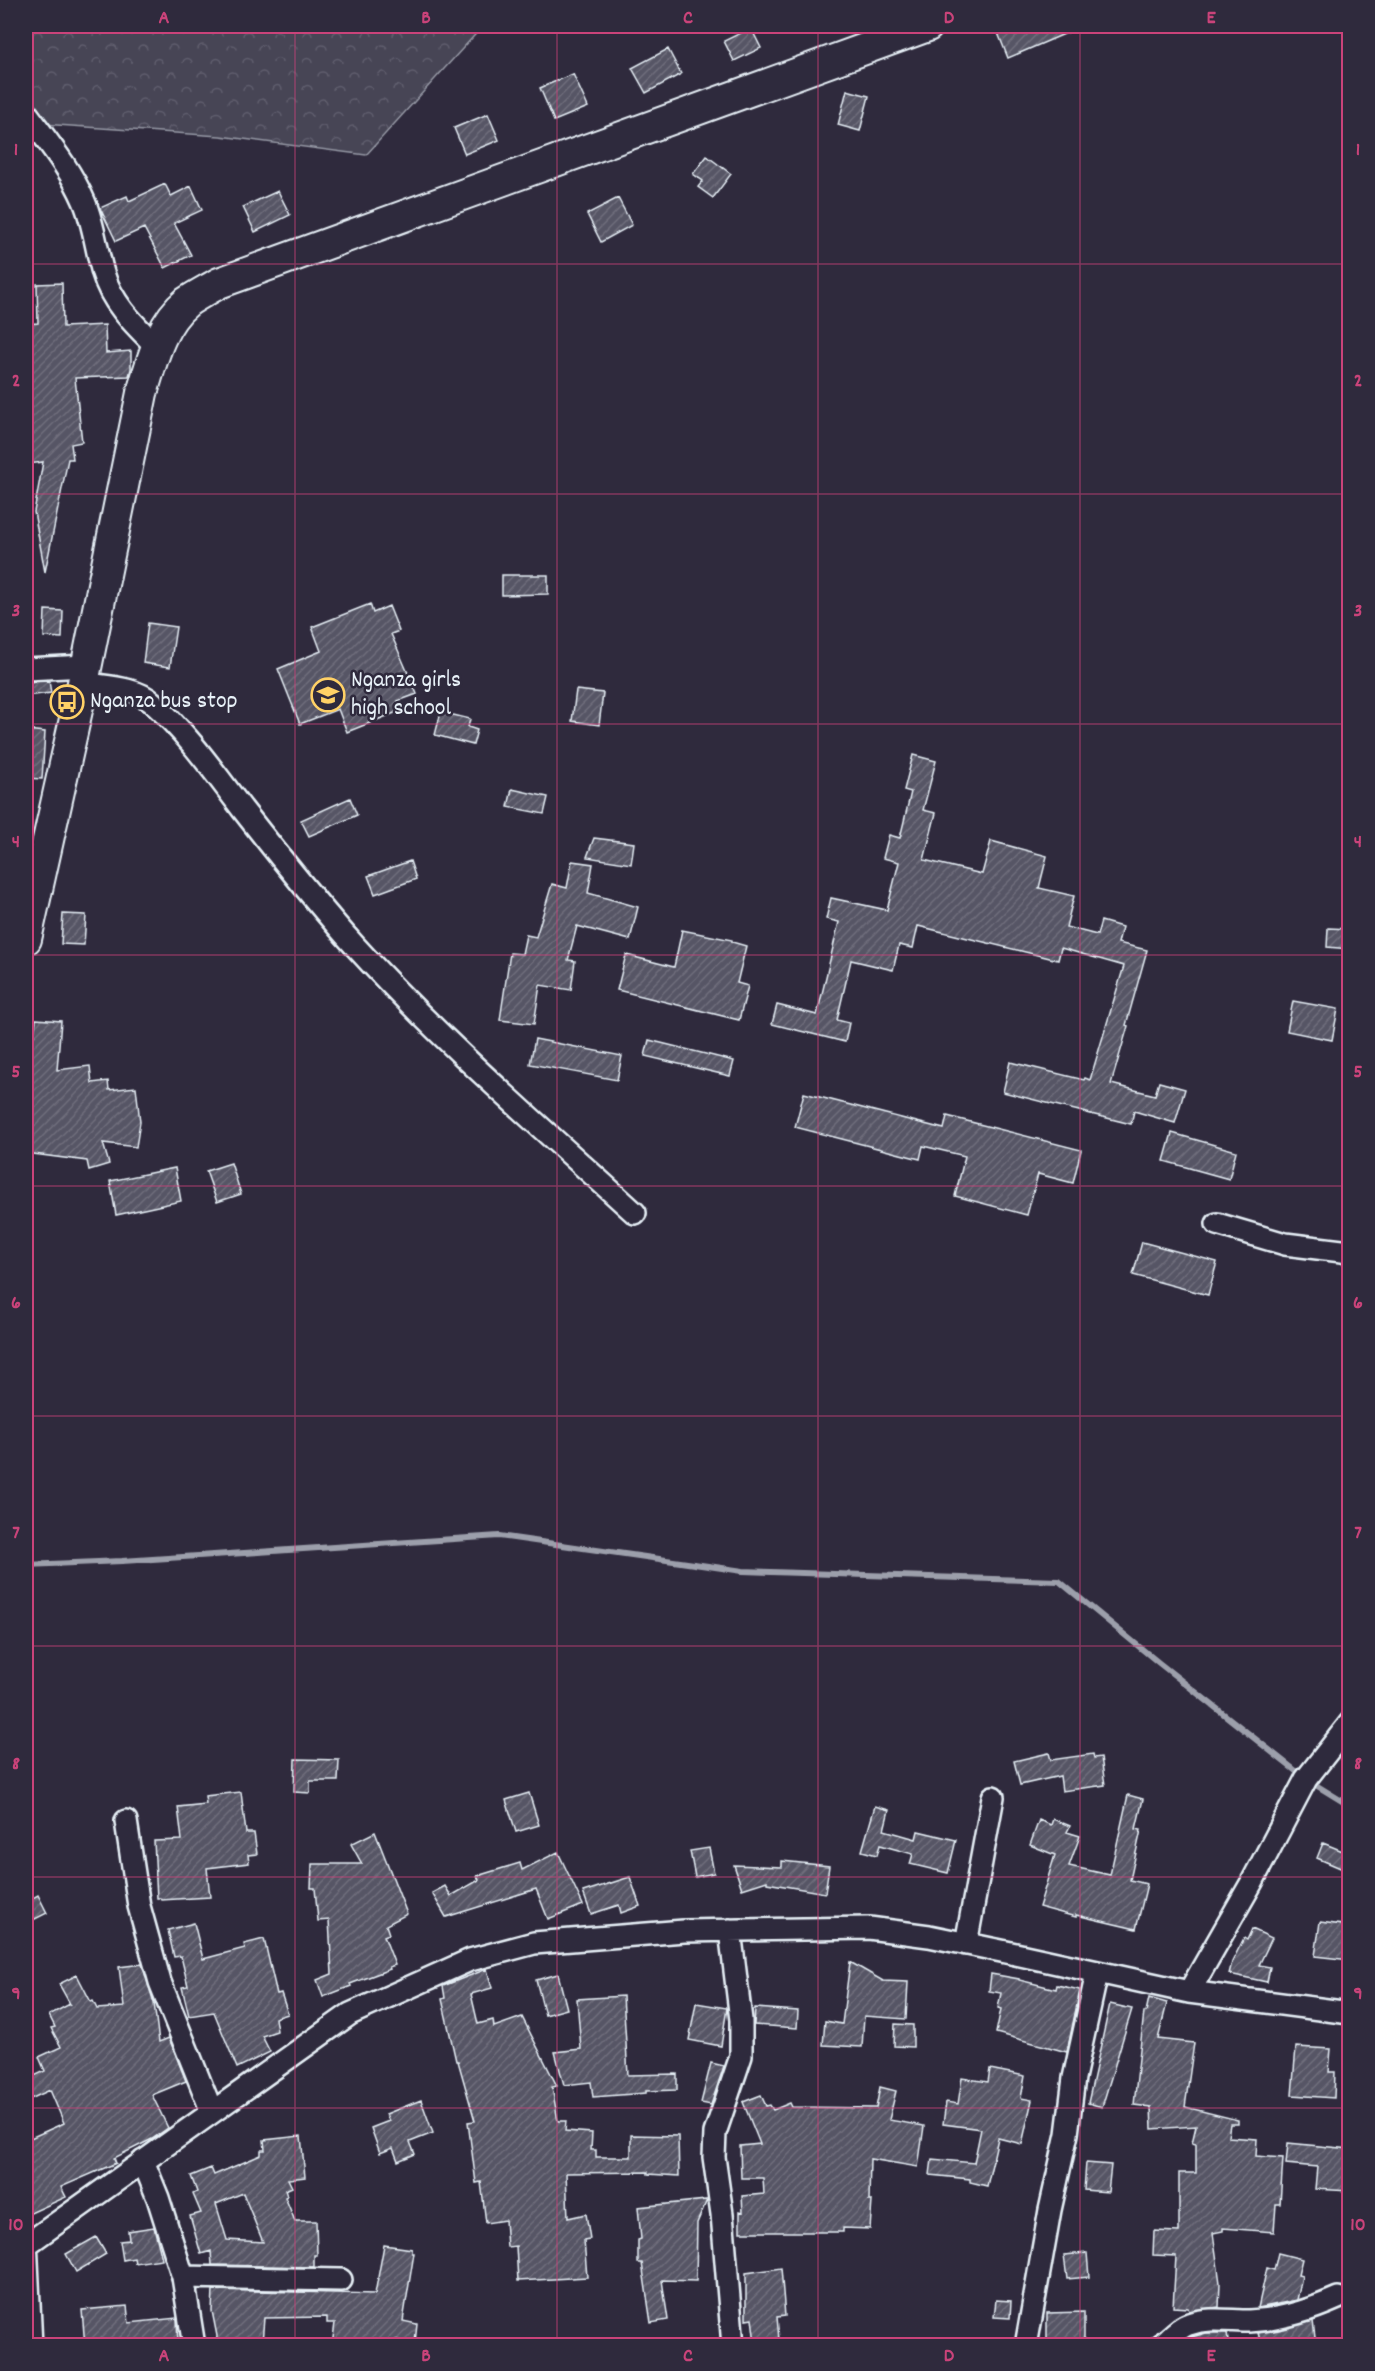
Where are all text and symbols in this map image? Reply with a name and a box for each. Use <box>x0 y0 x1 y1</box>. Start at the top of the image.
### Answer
text: A <box>159 5 170 33</box>
text: B <box>421 5 431 33</box>
text: C <box>683 5 693 33</box>
text: D <box>944 5 955 33</box>
text: E <box>1206 5 1216 33</box>
text: 1 <box>14 137 18 165</box>
text: 1 <box>1356 137 1360 165</box>
text: 2 <box>12 368 20 396</box>
text: 2 <box>1354 368 1362 396</box>
text: 3 <box>12 598 20 626</box>
text: 3 <box>1354 598 1362 626</box>
place label: Nganza girls high school <box>351 664 461 726</box>
school or university icon: Nganza girls high school <box>310 677 346 713</box>
bus stop icon: Nganza bus stop <box>49 684 85 720</box>
place label: Nganza bus stop <box>90 685 238 719</box>
text: 4 <box>12 829 20 857</box>
text: 4 <box>1354 829 1362 857</box>
text: 5 <box>11 1059 21 1087</box>
text: 5 <box>1353 1059 1363 1087</box>
text: 6 <box>11 1290 21 1318</box>
text: 6 <box>1353 1290 1363 1318</box>
text: 7 <box>12 1520 20 1548</box>
text: 7 <box>1354 1520 1362 1548</box>
text: 8 <box>12 1751 20 1779</box>
text: 8 <box>1354 1751 1362 1779</box>
text: 9 <box>11 1981 21 2009</box>
text: 9 <box>1353 1981 1363 2009</box>
text: 10 <box>8 2212 24 2240</box>
text: 10 <box>1350 2212 1366 2240</box>
text: A <box>159 2343 170 2371</box>
text: B <box>421 2343 431 2371</box>
text: C <box>683 2343 693 2371</box>
text: D <box>944 2343 955 2371</box>
text: E <box>1206 2343 1216 2371</box>

